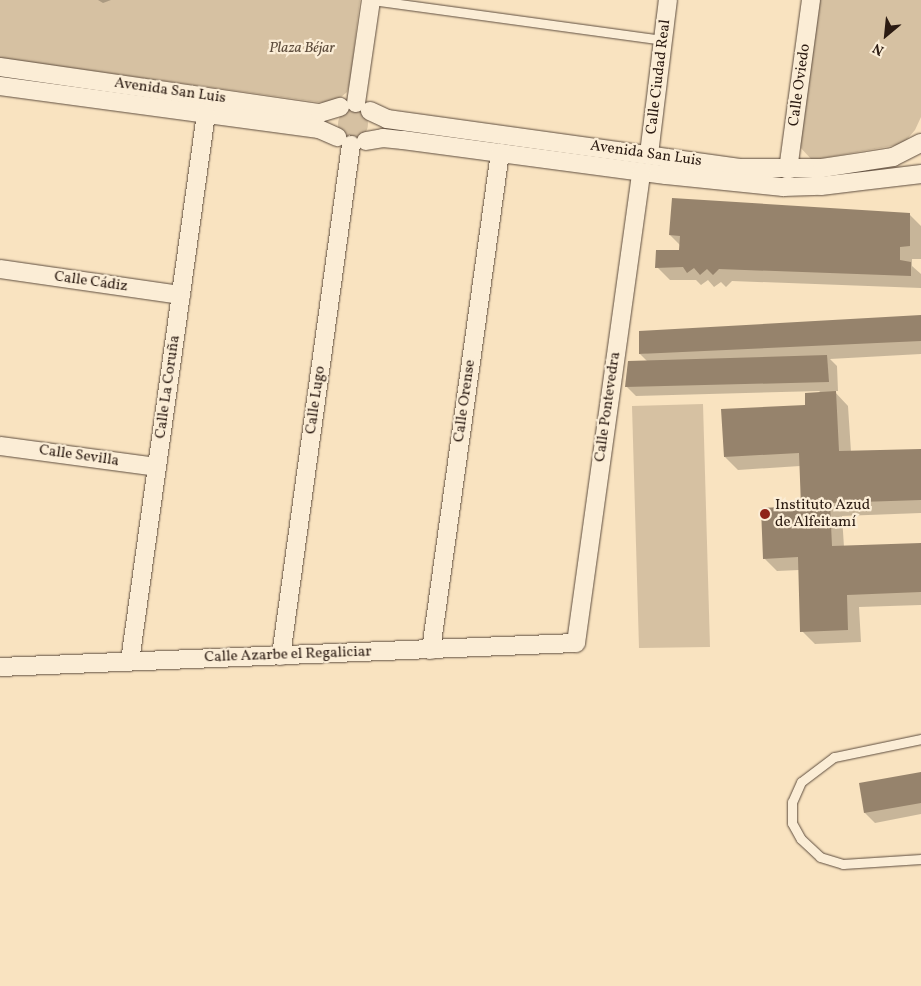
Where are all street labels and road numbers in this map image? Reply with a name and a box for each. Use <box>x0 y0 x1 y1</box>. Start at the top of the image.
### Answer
street label: Calle Ciudad Real <box>643 19 675 135</box>
street label: Calle Oviedo <box>785 43 815 127</box>
street label: Avenida San Luis <box>113 74 227 108</box>
street label: Avenida San Luis <box>589 137 703 171</box>
street label: Calle Cádiz <box>53 268 129 296</box>
street label: Calle La Coruña <box>152 334 184 440</box>
street label: Calle Pontevedra <box>591 351 625 463</box>
street label: Calle Orense <box>450 359 480 443</box>
street label: Calle Lugo <box>302 365 330 435</box>
street label: Calle Sevilla <box>38 441 120 471</box>
street label: Calle Azarbe el Regaliciar <box>204 643 372 667</box>

